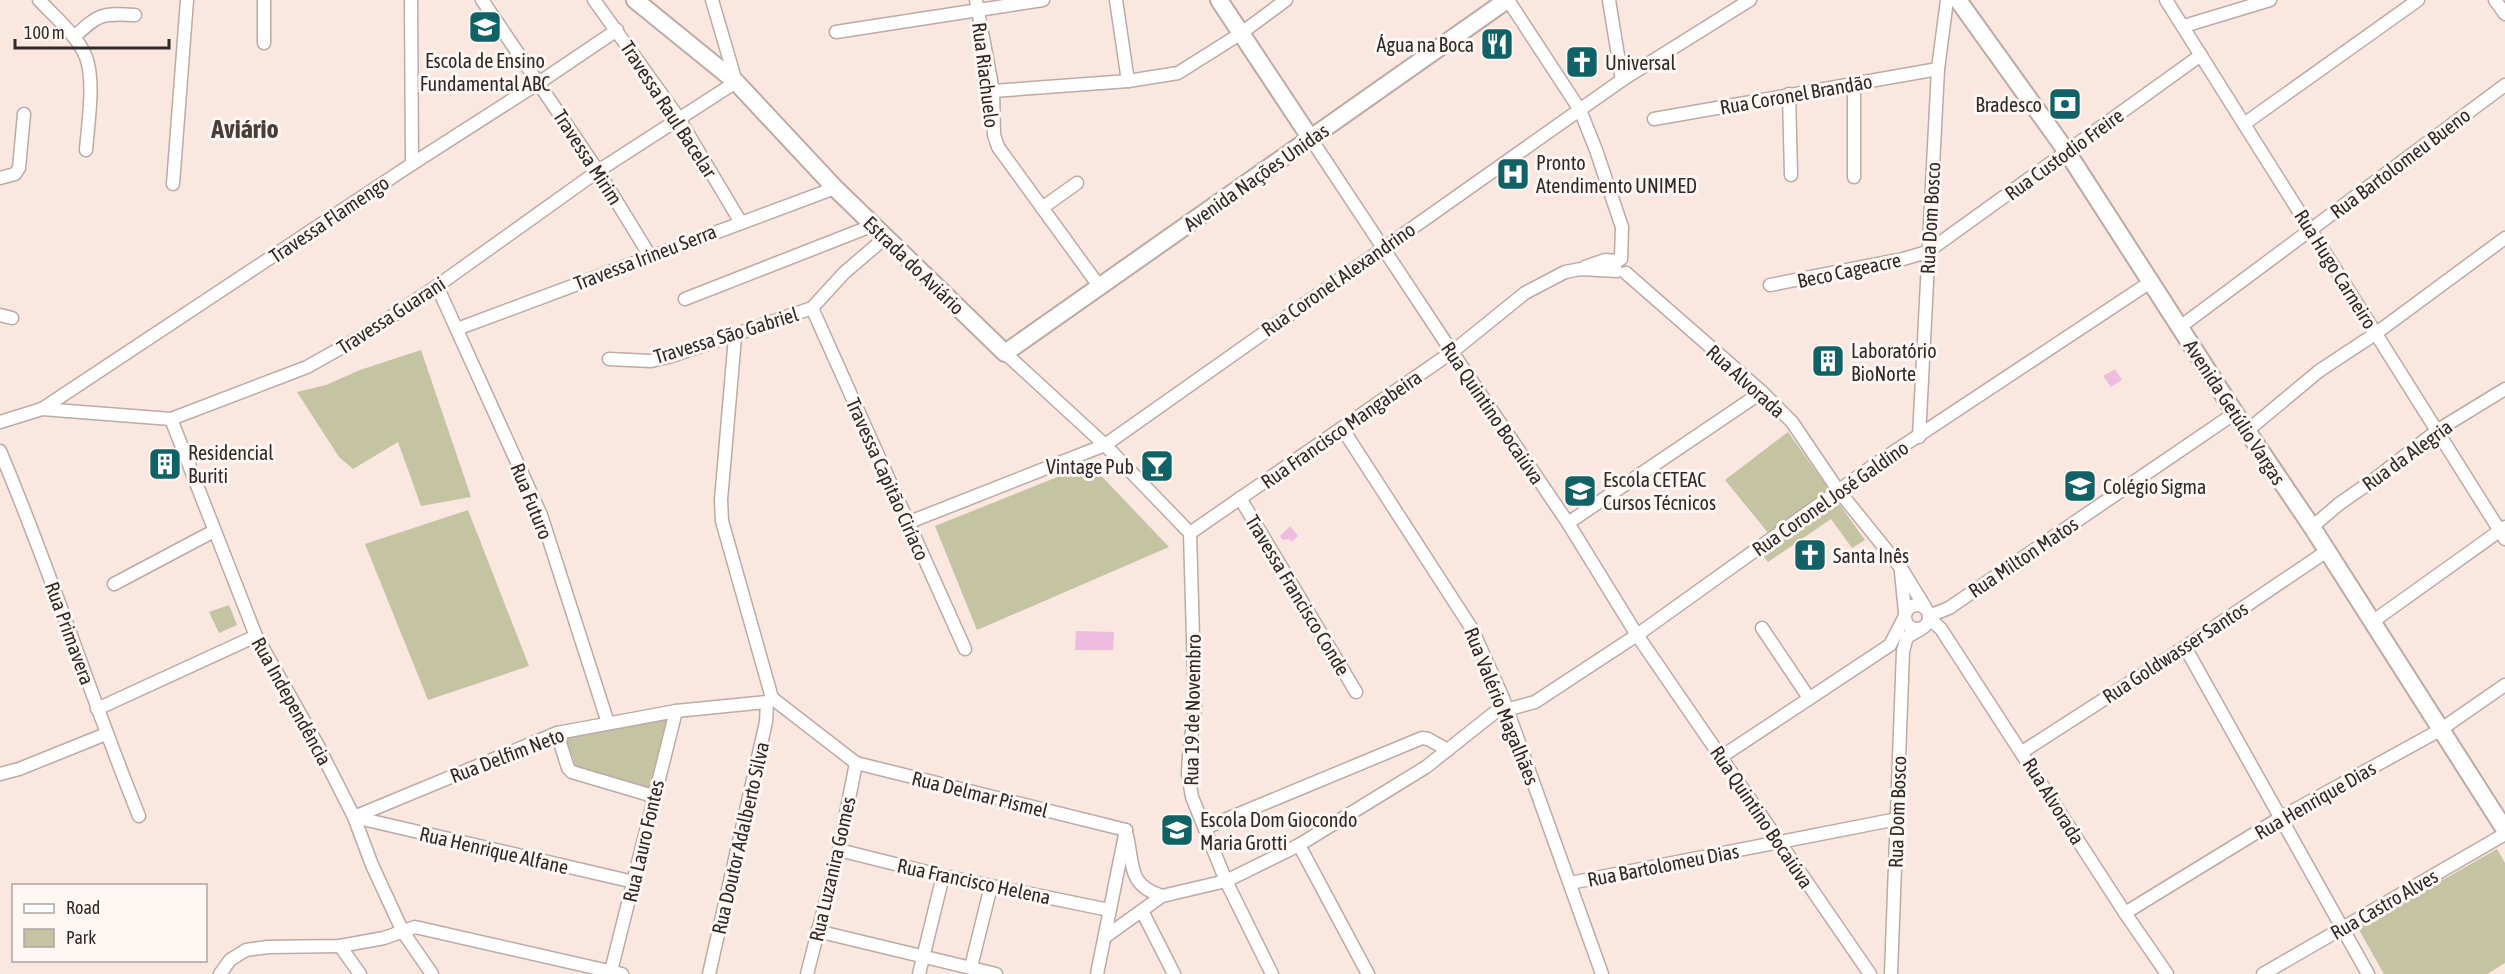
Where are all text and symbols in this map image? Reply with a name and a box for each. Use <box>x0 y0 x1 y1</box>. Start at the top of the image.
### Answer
school or university icon: Escola de Ensino Fundamental ABC <box>467 9 503 45</box>
scale bar <box>15 12 170 50</box>
street label: Rua Riachuelo <box>968 21 1004 129</box>
text: 100 m <box>24 22 65 43</box>
restaurant icon: Água na Boca <box>1479 26 1515 62</box>
place label: Água na Boca <box>1377 33 1474 56</box>
street label: Travessa Raul Bacelar <box>616 36 722 183</box>
church icon: Universal <box>1564 44 1600 80</box>
place label: Escola de Ensino Fundamental ABC <box>420 49 550 95</box>
place label: Universal <box>1605 51 1676 74</box>
street label: Rua Coronel Brandão <box>1718 69 1874 119</box>
bank icon: Bradesco <box>2047 86 2083 122</box>
place label: Bradesco <box>1975 93 2042 116</box>
street label: Rua Custodio Freire <box>2000 103 2128 205</box>
street label: Rua Bartolomeu Bueno <box>2326 103 2474 223</box>
street label: Travessa Mirim <box>549 105 627 209</box>
district label: Aviário <box>210 114 279 144</box>
street label: Avenida Nações Unidas <box>1179 118 1333 236</box>
place label: Pronto Atendimento UNIMED <box>1536 151 1697 197</box>
hospital icon: Pronto Atendimento UNIMED <box>1495 156 1531 192</box>
street label: Rua Dom Bosco <box>1916 161 1944 275</box>
street label: Travessa Flamengo <box>265 171 393 267</box>
street label: Rua Hugo Carneiro <box>2290 205 2382 333</box>
street label: Estrada do Aviário <box>859 211 969 319</box>
street label: Rua Coronel Alexandrino <box>1257 217 1419 341</box>
street label: Travessa Irineu Serra <box>571 219 719 295</box>
street label: Beco Cageacre <box>1795 248 1903 292</box>
street label: Travessa Guarani <box>333 271 449 359</box>
street label: Travessa São Gabriel <box>651 302 802 368</box>
street label: Avenida Getúlio Vargas <box>2180 335 2290 489</box>
street label: Rua Quintino Bocaiúva <box>1437 337 1549 489</box>
place label: Laboratório BioNorte <box>1851 339 1937 385</box>
street label: Rua Alvorada <box>1702 340 1790 422</box>
building icon: Laboratório BioNorte <box>1810 343 1846 379</box>
street label: Rua Francisco Mangabeira <box>1256 365 1426 493</box>
street label: Travessa Capitão Ciríaco <box>842 394 934 564</box>
street label: Rua da Alegria <box>2358 415 2456 495</box>
street label: Rua Coronel José Galdino <box>1748 435 1912 561</box>
place label: Residencial Buriti <box>188 441 274 487</box>
building icon: Residencial Buriti <box>147 446 183 482</box>
bar icon: Vintage Pub <box>1139 448 1175 484</box>
place label: Vintage Pub <box>1046 455 1134 478</box>
street label: Rua Futuro <box>506 460 558 542</box>
place label: Escola CETEAC Cursos Técnicos <box>1603 468 1716 514</box>
school or university icon: Colégio Sigma <box>2062 468 2098 504</box>
school or university icon: Escola CETEAC Cursos Técnicos <box>1562 473 1598 509</box>
place label: Colégio Sigma <box>2103 475 2206 498</box>
street label: Travessa Francisco Conde <box>1241 511 1355 679</box>
street label: Rua Milton Matos <box>1964 512 2082 602</box>
church icon: Santa Inês <box>1792 537 1828 573</box>
place label: Santa Inês <box>1833 544 1909 567</box>
street label: Rua Primavera <box>41 578 99 688</box>
street label: Rua Goldwasser Santos <box>2098 596 2252 708</box>
street label: Rua Valério Magalhães <box>1460 624 1544 788</box>
street label: Rua Independência <box>247 633 337 769</box>
street label: Rua 19 de Novembro <box>1179 634 1205 786</box>
street label: Rua Delfim Neto <box>447 723 567 787</box>
street label: Rua Doutor Adalberto Silva <box>707 740 773 936</box>
street label: Rua Quintino Bocaiúva <box>1706 741 1818 893</box>
street label: Rua Alvorada <box>2018 754 2090 848</box>
street label: Rua Dom Bosco <box>1884 756 1910 868</box>
street label: Rua Henrique Dias <box>2250 756 2380 844</box>
street label: Rua Delmar Pismel <box>910 766 1051 822</box>
street label: Rua Lauro Fontes <box>618 778 668 904</box>
street label: Rua Luzanira Gomes <box>804 794 860 944</box>
place label: Escola Dom Giocondo Maria Grotti <box>1200 808 1357 854</box>
school or university icon: Escola Dom Giocondo Maria Grotti <box>1159 812 1195 848</box>
street label: Rua Henrique Alfane <box>417 822 571 878</box>
street label: Rua Bartolomeu Dias <box>1585 839 1741 891</box>
street label: Rua Francisco Helena <box>895 853 1053 909</box>
street label: Rua Castro Alves <box>2326 864 2442 944</box>
legend <box>12 884 207 962</box>
text: Road <box>66 897 100 918</box>
text: Park <box>66 927 96 948</box>

